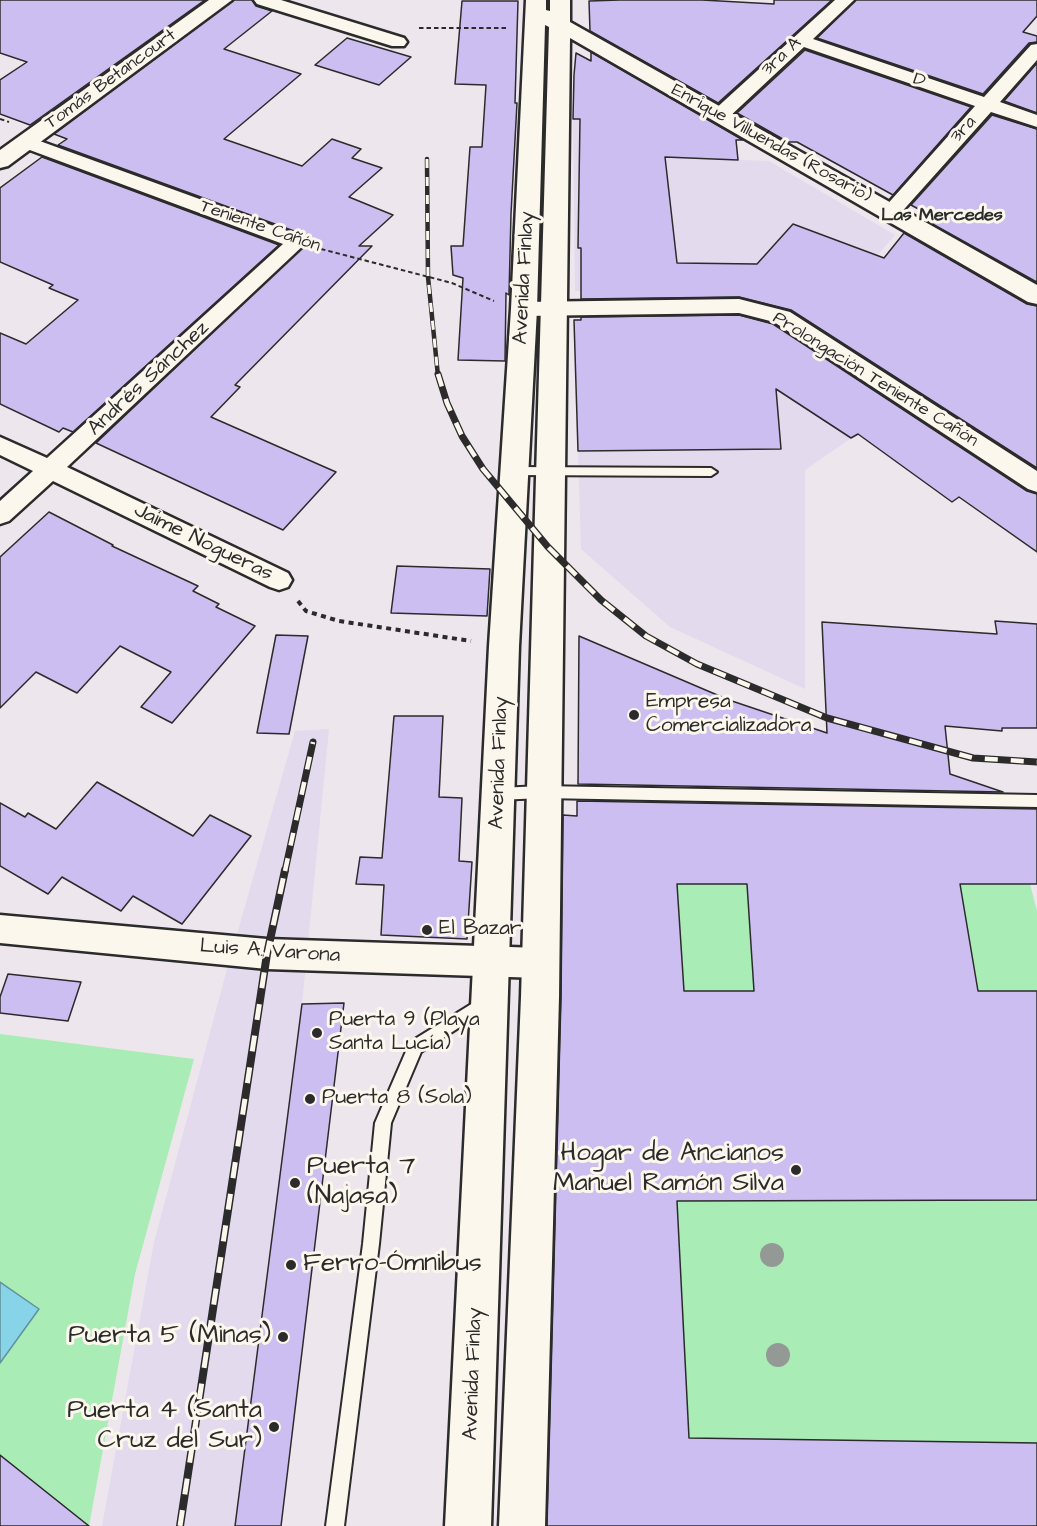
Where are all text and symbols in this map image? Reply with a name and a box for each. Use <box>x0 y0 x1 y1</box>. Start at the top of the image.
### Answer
street label: Tomás Betancourt <box>41 25 181 135</box>
street label: 3ra A <box>757 33 807 81</box>
street label: D <box>910 69 928 93</box>
street label: Enrique Villuendas (Rosario) <box>667 80 875 208</box>
street label: 3ra <box>947 112 981 148</box>
street label: Teniente Cañón <box>197 196 323 258</box>
district label: Las Mercedes <box>881 205 1003 227</box>
street label: Avenida Finlay <box>509 211 541 345</box>
street label: Prolongación Teniente Cañón <box>768 308 982 452</box>
street label: Andrés Sánchez <box>83 316 215 442</box>
street label: Jaime Nogueras <box>129 498 277 588</box>
place label: Empresa Comercializadora <box>646 690 812 740</box>
street label: Avenida Finlay <box>485 696 515 830</box>
marker: Empresa Comercializadora <box>627 708 641 722</box>
place label: El Bazar <box>439 917 521 943</box>
marker: El Bazar <box>420 923 434 937</box>
street label: Luis A. Varona <box>199 935 341 969</box>
place label: Puerta 9 (Playa Santa Lucía) <box>329 1008 480 1058</box>
marker: Puerta 9 (Playa Santa Lucía) <box>310 1026 324 1040</box>
place label: Puerta 8 (Sola) <box>322 1086 472 1112</box>
marker: Puerta 8 (Sola) <box>303 1092 317 1106</box>
place label: Hogar de Ancianos Manuel Ramón Silva <box>553 1139 784 1200</box>
place label: Puerta 7 (Najasa) <box>307 1152 415 1214</box>
marker: Hogar de Ancianos Manuel Ramón Silva <box>789 1163 803 1177</box>
marker: Puerta 7 (Najasa) <box>288 1176 302 1190</box>
place label: Ferro-Ómnibus <box>303 1249 482 1281</box>
marker: Ferro-Ómnibus <box>284 1258 298 1272</box>
street label: Avenida Finlay <box>459 1307 489 1441</box>
place label: Puerta 5 (Minas) <box>68 1321 271 1353</box>
marker: Puerta 5 (Minas) <box>276 1330 290 1344</box>
place label: Puerta 4 (Santa Cruz del Sur) <box>67 1396 262 1458</box>
marker: Puerta 4 (Santa Cruz del Sur) <box>267 1420 281 1434</box>

